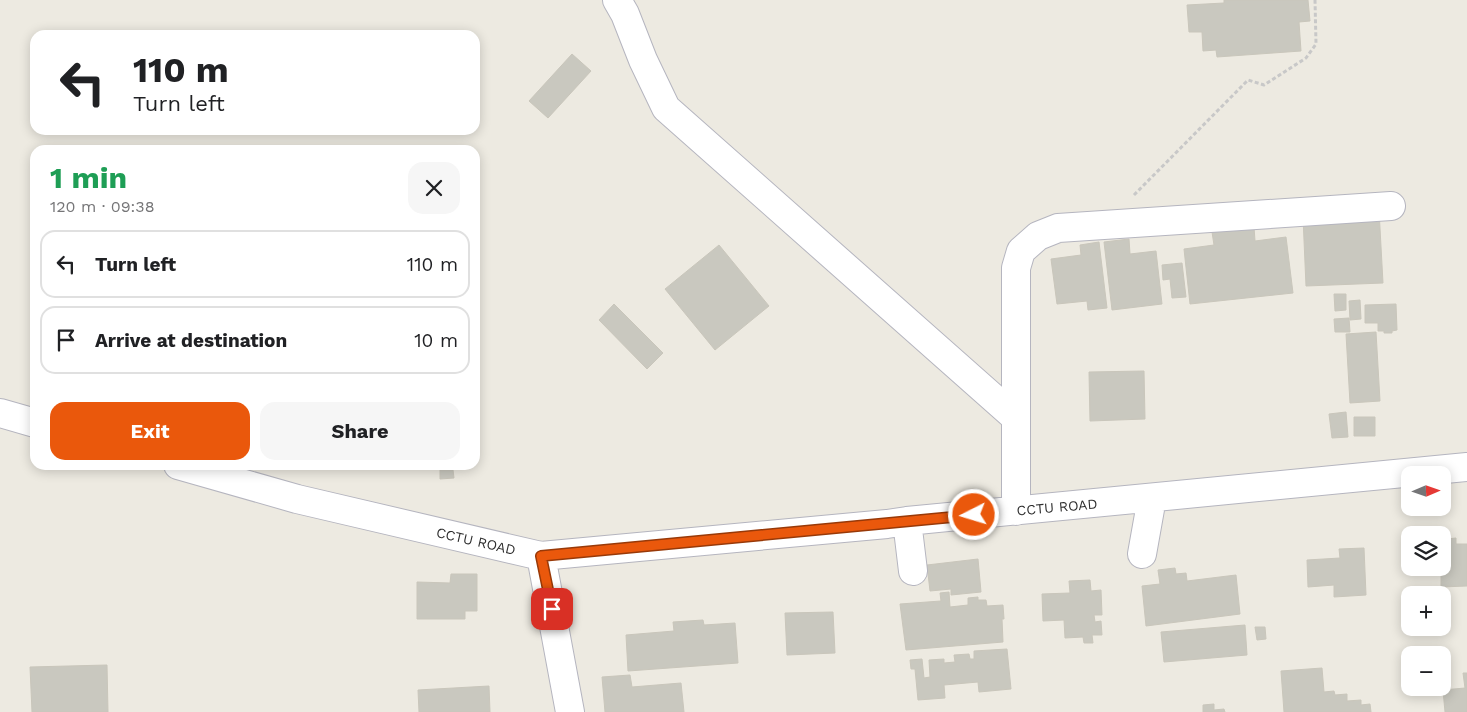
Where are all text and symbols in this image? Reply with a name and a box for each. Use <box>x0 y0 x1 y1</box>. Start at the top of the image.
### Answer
text: 110 m <box>133 49 229 91</box>
icon: left <box>50 50 115 115</box>
text: Turn left <box>133 91 225 116</box>
text: 1 min <box>50 160 127 195</box>
button: close <box>408 162 460 214</box>
text: 120 m · 09:38 <box>50 197 155 216</box>
icon: left <box>52 250 80 278</box>
text: Turn left <box>95 253 176 276</box>
text: 110 m <box>407 253 458 276</box>
icon: arrive <box>52 326 80 354</box>
text: Arrive at destination <box>95 329 287 352</box>
text: 10 m <box>414 329 458 352</box>
button: Exit <box>50 402 250 460</box>
button: Share <box>260 402 460 460</box>
north arrow <box>1401 466 1451 516</box>
map controls <box>1401 466 1451 696</box>
position arrow <box>947 488 999 540</box>
street label: CCTU ROAD <box>1016 495 1098 519</box>
street label: CCTU ROAD <box>435 524 517 558</box>
button: layers <box>1401 526 1451 576</box>
button: + <box>1401 586 1451 636</box>
pin <box>531 588 573 630</box>
icon: arrive <box>538 595 566 623</box>
button: − <box>1401 646 1451 696</box>

